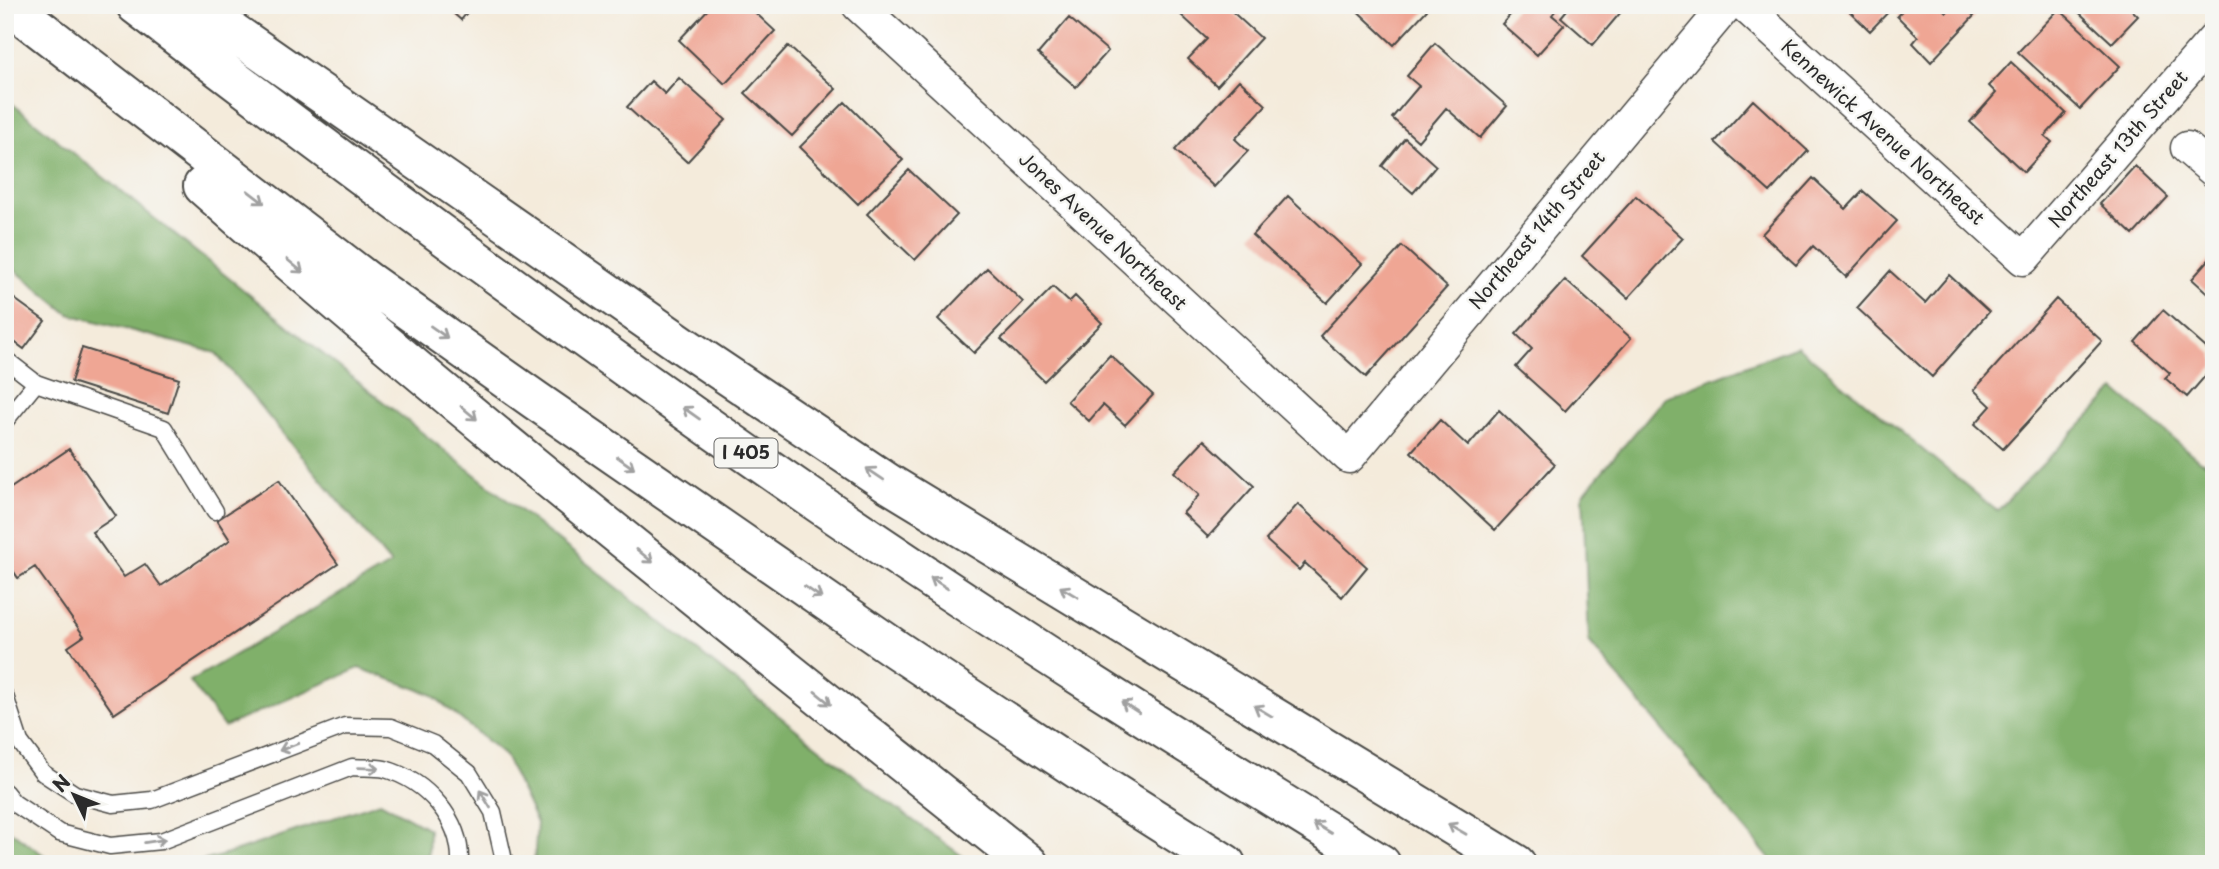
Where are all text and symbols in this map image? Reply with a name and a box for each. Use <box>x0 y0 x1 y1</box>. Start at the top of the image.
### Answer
street label: Kennewick Avenue Northeast <box>1776 32 1992 231</box>
street label: Northeast 13th Street <box>2041 63 2194 233</box>
street label: Northeast 14th Street <box>1462 144 1611 315</box>
street label: Jones Avenue Northeast <box>1013 145 1194 316</box>
one-way arrow <box>247 190 265 205</box>
one-way arrow <box>285 259 303 274</box>
one-way arrow <box>429 325 448 339</box>
one-way arrow <box>459 405 477 421</box>
one-way arrow <box>682 406 701 420</box>
road number: I 405 <box>714 438 778 467</box>
one-way arrow <box>615 456 635 470</box>
one-way arrow <box>865 467 885 481</box>
one-way arrow <box>636 548 654 564</box>
one-way arrow <box>930 575 950 589</box>
one-way arrow <box>803 585 822 599</box>
one-way arrow <box>1059 585 1079 599</box>
one-way arrow <box>813 691 832 706</box>
one-way arrow <box>1121 700 1140 714</box>
one-way arrow <box>1254 703 1273 718</box>
one-way arrow <box>279 742 301 755</box>
north arrow <box>38 760 108 830</box>
one-way arrow <box>357 761 380 775</box>
text: N <box>45 768 76 798</box>
one-way arrow <box>477 789 491 809</box>
one-way arrow <box>1313 821 1333 835</box>
one-way arrow <box>1448 822 1468 836</box>
one-way arrow <box>143 834 166 847</box>

